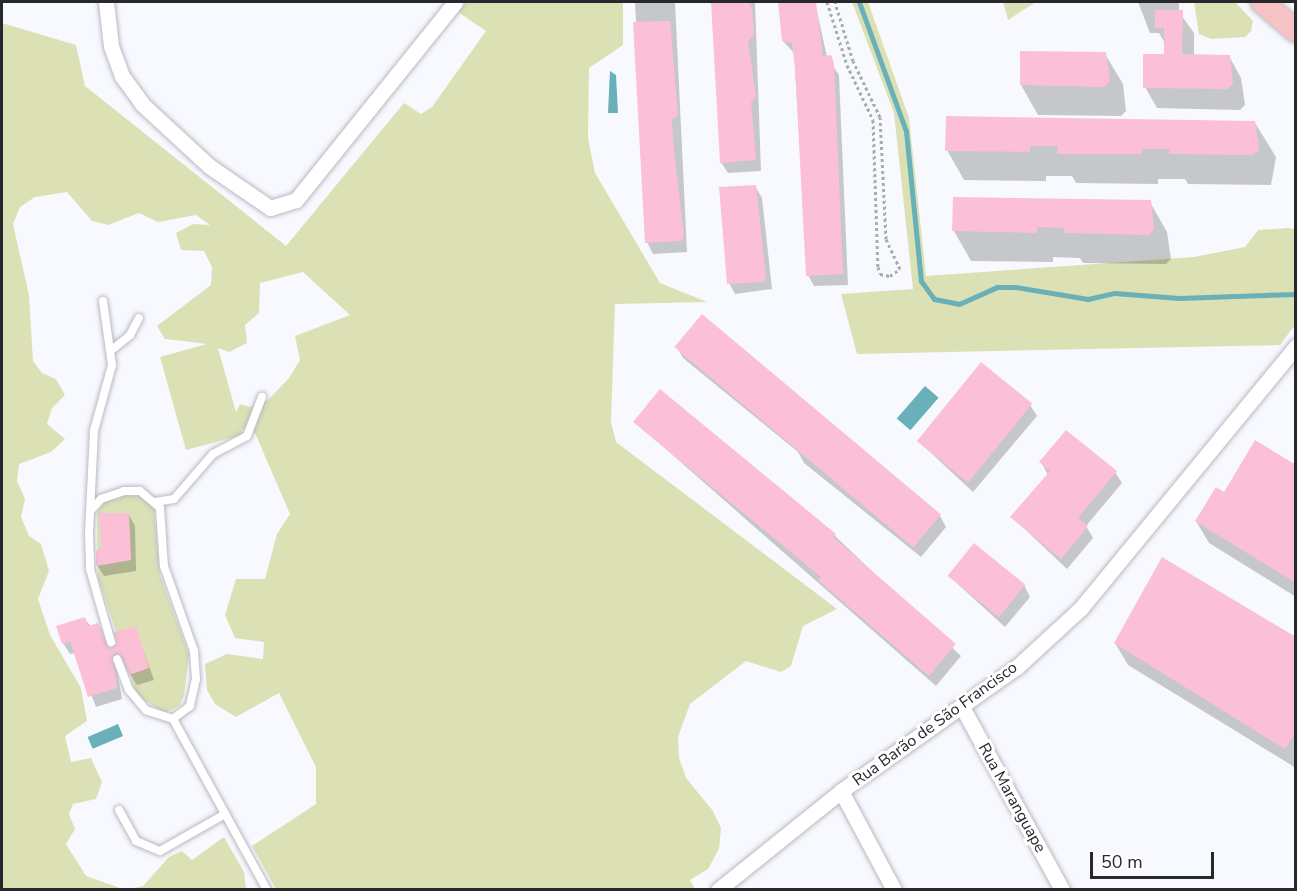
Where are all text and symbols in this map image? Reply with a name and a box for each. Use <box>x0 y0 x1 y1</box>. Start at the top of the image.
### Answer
street label: Rua Barão de São Francisco <box>849 658 1021 790</box>
street label: Rua Maranguape <box>974 740 1050 856</box>
scale bar <box>1093 840 1218 878</box>
text: 50 m <box>1101 850 1143 874</box>

